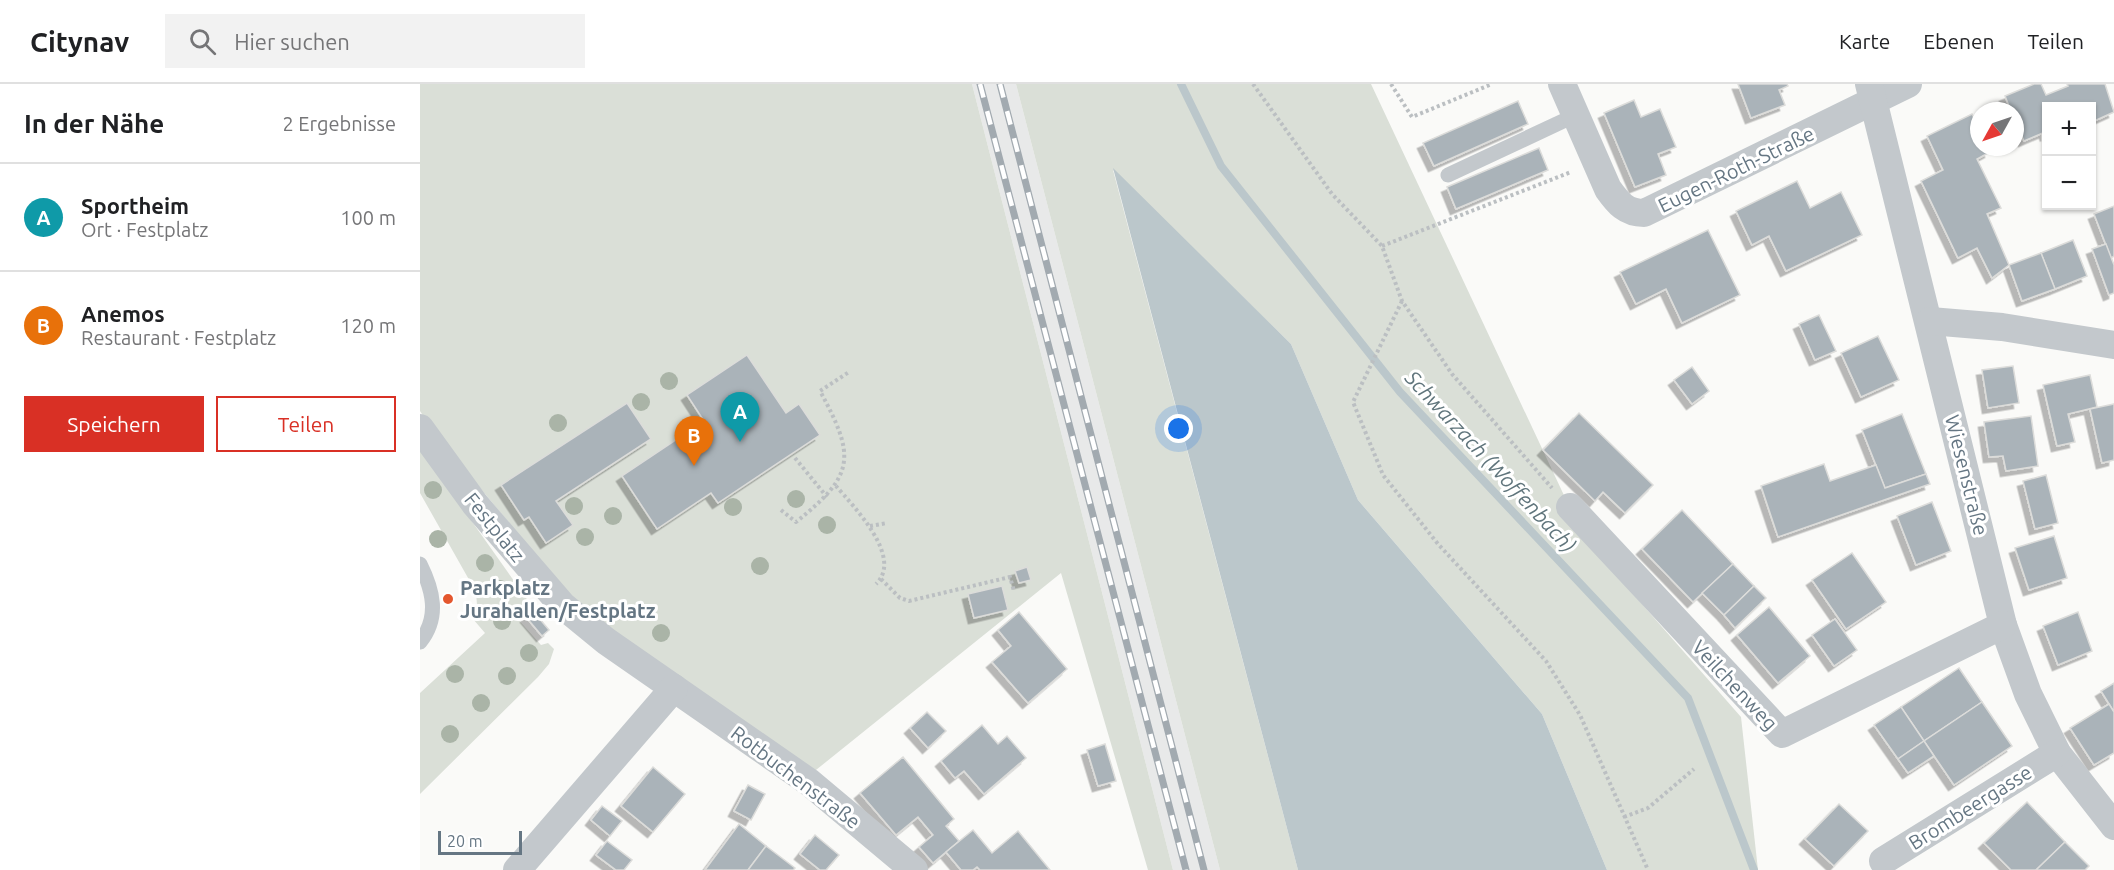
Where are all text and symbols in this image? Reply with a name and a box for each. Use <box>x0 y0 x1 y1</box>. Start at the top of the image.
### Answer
search box <box>165 14 585 68</box>
icon: search <box>186 25 219 58</box>
text: Citynav <box>30 26 129 57</box>
text: Hier suchen <box>234 29 350 54</box>
text: Karte <box>1839 29 1890 53</box>
text: Ebenen <box>1923 29 1995 53</box>
text: Teilen <box>2028 29 2084 53</box>
north arrow <box>1970 102 2024 156</box>
map controls <box>2042 102 2096 210</box>
button: + <box>2042 102 2096 156</box>
text: In der Nähe <box>24 109 164 138</box>
text: 2 Ergebnisse <box>282 112 396 135</box>
street label: Eugen-Roth-Straße <box>1654 121 1818 217</box>
button: − <box>2042 156 2096 210</box>
text: Sportheim <box>81 193 189 218</box>
text: A <box>36 206 51 229</box>
text: 100 m <box>340 206 396 229</box>
text: Ort · Festplatz <box>81 218 208 241</box>
text: Anemos <box>81 301 165 326</box>
text: B <box>37 314 50 337</box>
text: 120 m <box>340 314 396 337</box>
text: Restaurant · Festplatz <box>81 326 276 349</box>
water label: Schwarzach (Woffenbach) <box>1400 365 1581 557</box>
pin: A <box>720 392 760 442</box>
button: Speichern <box>24 396 204 452</box>
button: Teilen <box>216 396 396 452</box>
street label: Wiesenstraße <box>1941 412 1993 538</box>
your location <box>1164 414 1193 443</box>
pin: B <box>674 416 714 466</box>
street label: Festplatz <box>460 488 530 566</box>
place label: Parkplatz Jurahallen/Festplatz <box>460 576 656 622</box>
marker: Parkplatz Jurahallen/Festplatz <box>441 592 455 606</box>
street label: Veilchenweg <box>1688 635 1782 735</box>
street label: Rotbuchenstraße <box>727 721 865 833</box>
street label: Brombeergasse <box>1904 760 2036 854</box>
scale bar <box>438 828 522 856</box>
text: 20 m <box>447 832 483 850</box>

